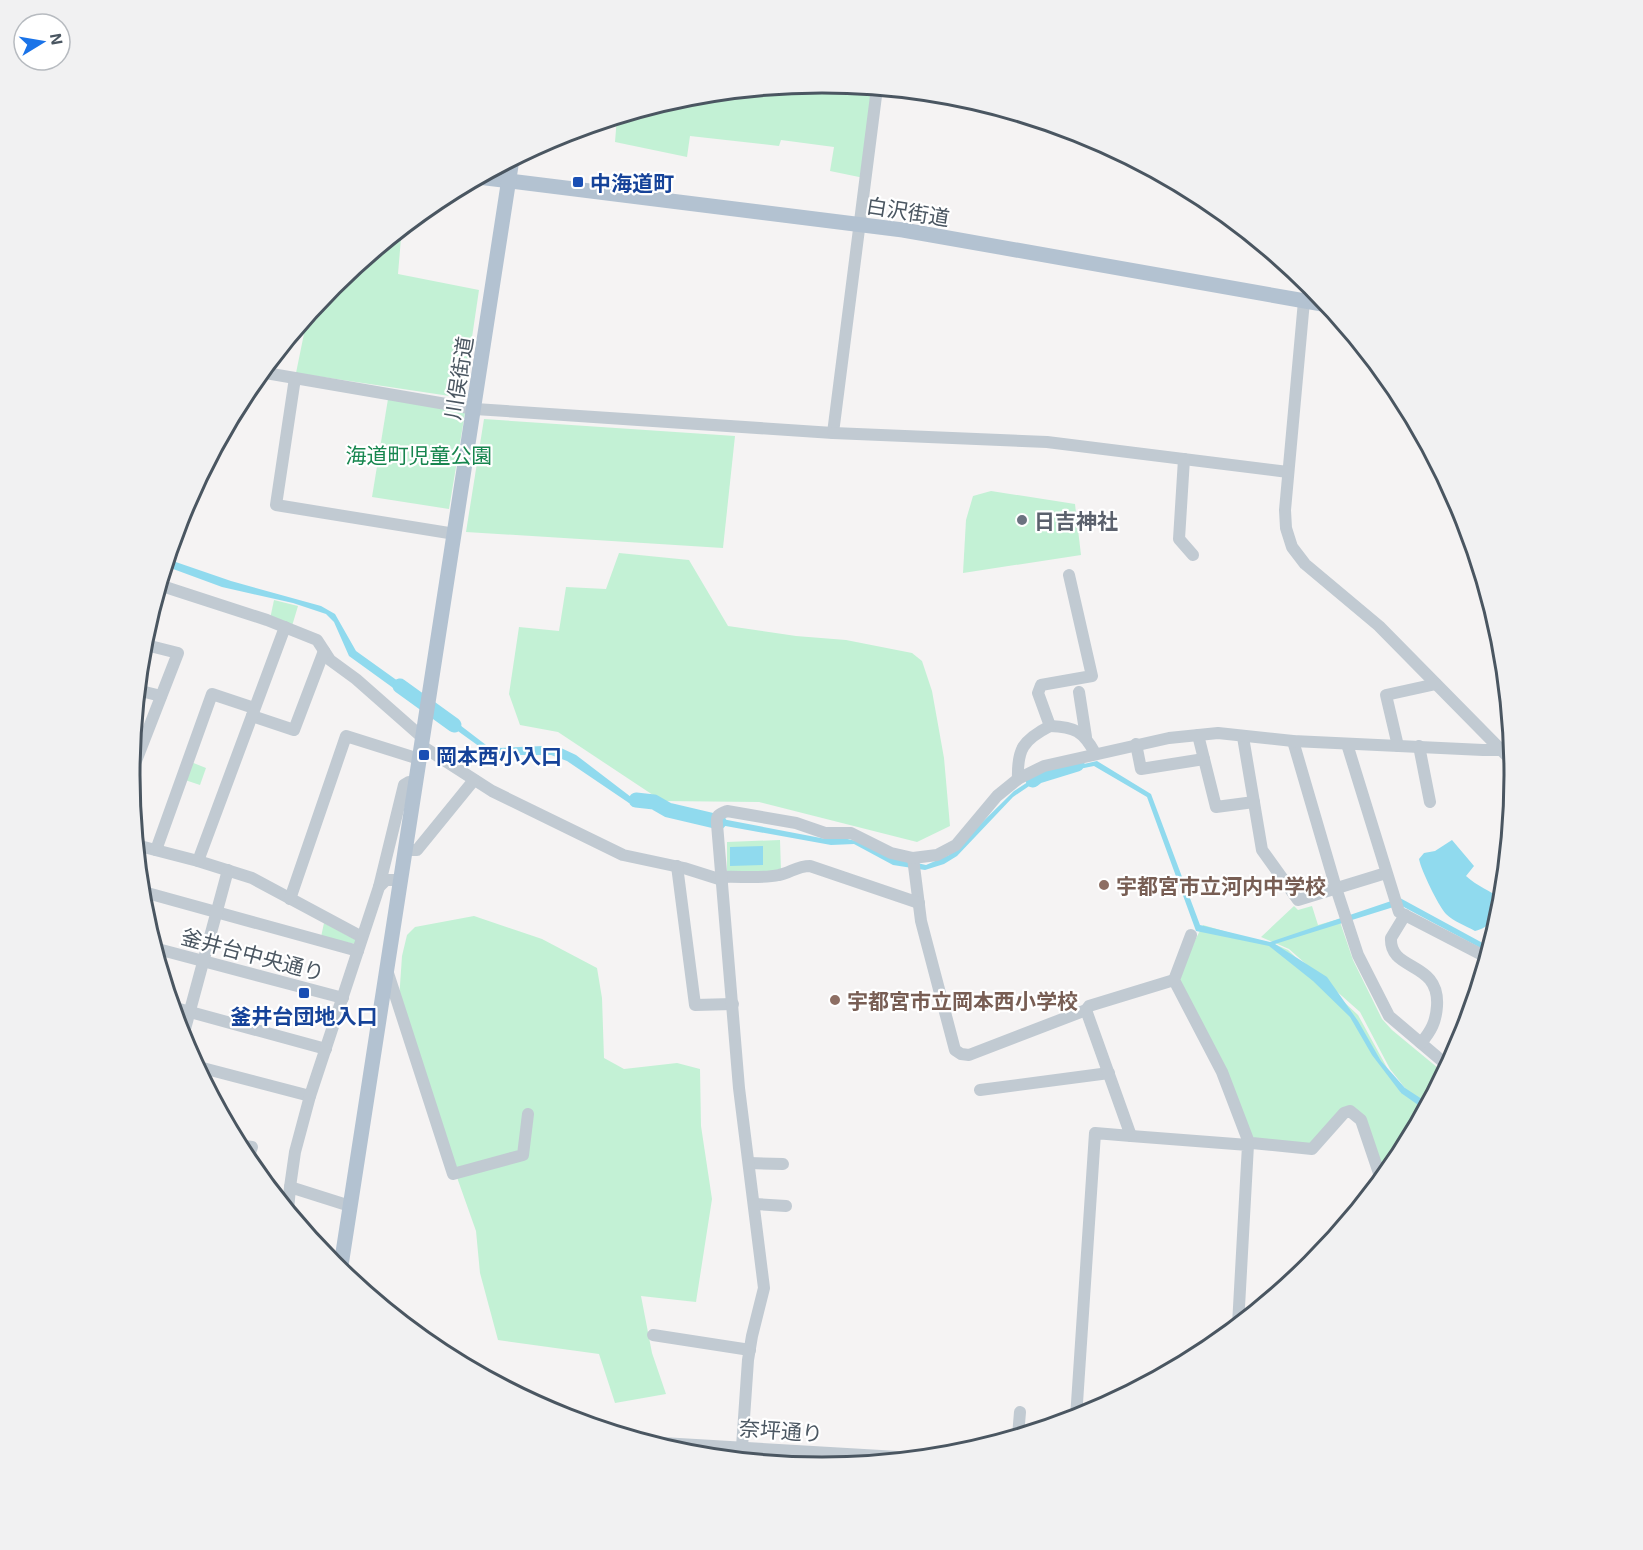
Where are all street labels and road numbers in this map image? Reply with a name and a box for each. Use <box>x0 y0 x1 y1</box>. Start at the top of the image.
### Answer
street label: 白沢街道 <box>865 192 951 230</box>
street label: 川俣街道 <box>439 335 477 421</box>
street label: 釜井台中央通り <box>179 923 327 985</box>
street label: 奈坪通り <box>738 1415 824 1445</box>

